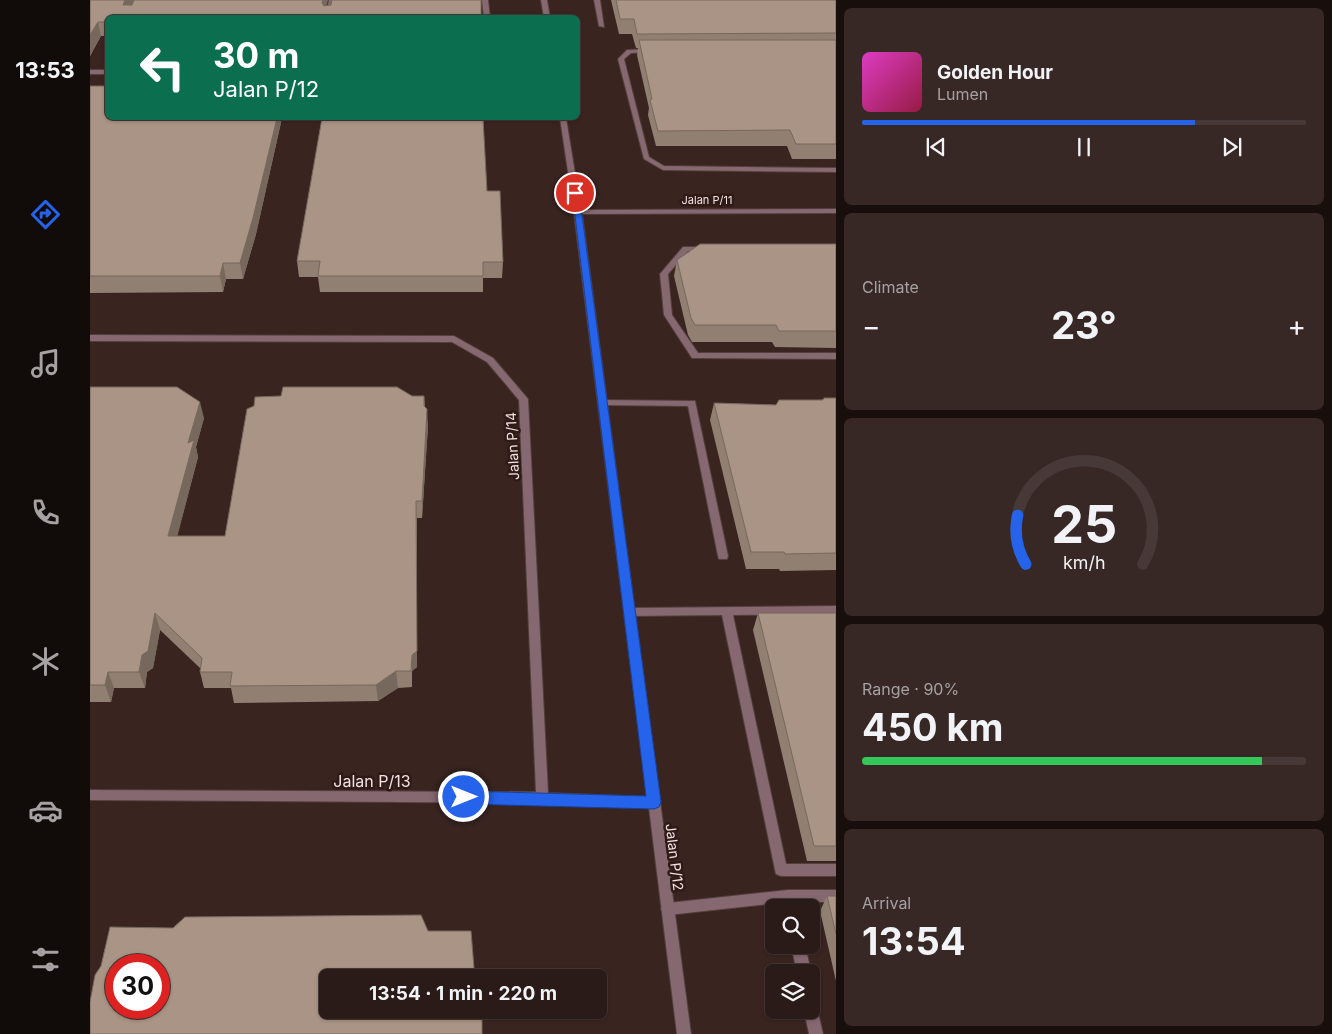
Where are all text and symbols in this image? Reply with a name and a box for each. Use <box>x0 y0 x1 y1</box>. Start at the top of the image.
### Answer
text: 30 m <box>213 34 299 76</box>
icon: left <box>130 35 195 100</box>
text: 13:53 <box>15 57 75 83</box>
text: Golden Hour <box>937 61 1053 84</box>
text: Jalan P/12 <box>213 76 319 102</box>
text: Lumen <box>937 84 988 104</box>
icon: previous <box>922 133 950 161</box>
icon: pause <box>1070 133 1098 161</box>
icon: next <box>1218 133 1246 161</box>
pin <box>554 172 596 214</box>
icon: arrive <box>561 179 589 207</box>
street label: Jalan P/11 <box>682 193 732 207</box>
icon: directions <box>28 197 63 232</box>
text: Climate <box>862 277 919 297</box>
text: 23° <box>1051 302 1117 348</box>
text: − <box>862 309 881 343</box>
text: + <box>1287 309 1306 343</box>
icon: music <box>28 346 63 381</box>
street label: Jalan P/14 <box>502 412 522 480</box>
text: 25 <box>1051 493 1117 556</box>
icon: phone <box>28 495 63 530</box>
text: km/h <box>1063 552 1105 573</box>
icon: climate <box>28 644 63 679</box>
text: Range · 90% <box>862 679 959 699</box>
text: 450 km <box>862 704 1003 750</box>
position arrow <box>437 770 489 822</box>
street label: Jalan P/13 <box>333 771 411 791</box>
icon: car <box>28 793 63 828</box>
street label: Jalan P/12 <box>662 822 688 892</box>
text: Arrival <box>862 893 911 913</box>
map controls <box>765 899 820 1019</box>
button: search <box>765 899 820 954</box>
text: 13:54 <box>862 918 966 964</box>
icon: filters <box>28 942 63 977</box>
speed limit sign: 30 <box>105 954 170 1019</box>
button: layers <box>765 964 820 1019</box>
text: 13:54 · 1 min · 220 m <box>369 982 557 1005</box>

